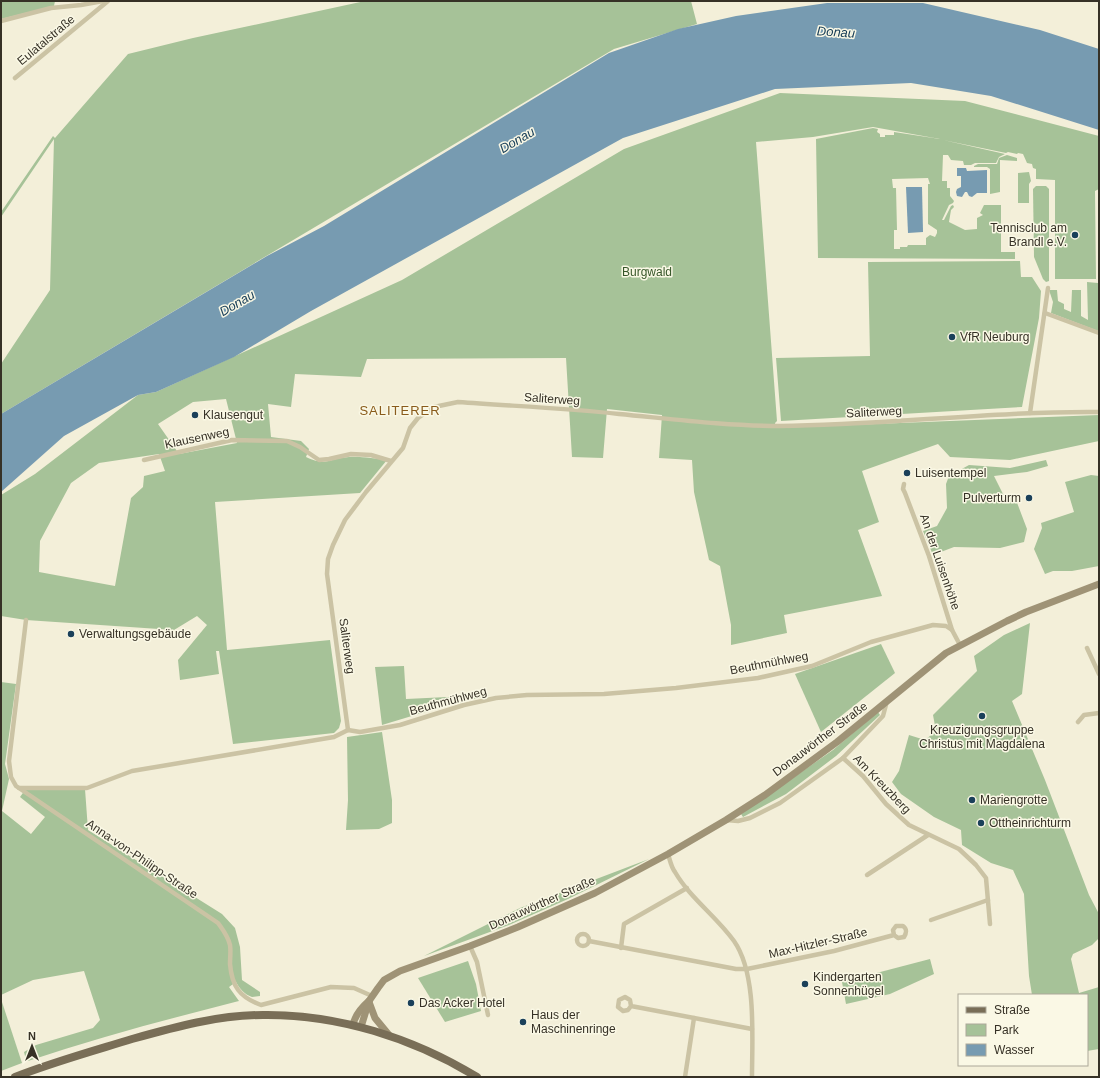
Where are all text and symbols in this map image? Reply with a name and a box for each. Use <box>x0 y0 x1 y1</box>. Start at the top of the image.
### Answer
street label: Eulatalstraße <box>14 12 78 68</box>
water label: Donau <box>816 23 856 41</box>
water label: Donau <box>497 124 537 156</box>
place label: Tennisclub am Brandl e.V. <box>990 221 1067 249</box>
marker: Tennisclub am Brandl e.V. <box>1070 230 1080 240</box>
park label: Burgwald <box>622 265 672 279</box>
water label: Donau <box>217 287 257 319</box>
place label: VfR Neuburg <box>960 330 1029 344</box>
marker: VfR Neuburg <box>947 332 957 342</box>
street label: Saliterweg <box>524 390 580 408</box>
district label: SALITERER <box>359 403 441 418</box>
street label: Saliterweg <box>846 404 902 420</box>
place label: Klausengut <box>203 408 264 422</box>
marker: Klausengut <box>190 410 200 420</box>
street label: Klausenweg <box>164 424 230 452</box>
place label: Luisentempel <box>915 466 986 480</box>
marker: Luisentempel <box>902 468 912 478</box>
place label: Pulverturm <box>963 491 1021 505</box>
marker: Pulverturm <box>1024 493 1034 503</box>
street label: An der Luisenhöhe <box>917 512 963 612</box>
street label: Saliterweg <box>336 617 358 675</box>
place label: Verwaltungsgebäude <box>79 627 191 641</box>
marker: Verwaltungsgebäude <box>66 629 76 639</box>
street label: Beuthmühlweg <box>729 649 809 677</box>
street label: Beuthmühlweg <box>408 684 488 718</box>
street label: Donauwörther Straße <box>770 699 870 779</box>
marker: Kreuzigungsgruppe Christus mit Magdalena <box>977 711 987 721</box>
place label: Kreuzigungsgruppe Christus mit Magdalena <box>919 723 1045 751</box>
street label: Am Kreuzberg <box>850 752 914 816</box>
place label: Mariengrotte <box>980 793 1048 807</box>
marker: Mariengrotte <box>967 795 977 805</box>
street label: Anna-von-Philipp-Straße <box>84 816 201 902</box>
place label: Ottheinrichturm <box>989 816 1071 830</box>
marker: Ottheinrichturm <box>976 818 986 828</box>
street label: Donauwörther Straße <box>487 873 598 933</box>
street label: Max-Hitzler-Straße <box>767 925 869 961</box>
place label: Kindergarten Sonnenhügel <box>813 970 884 998</box>
marker: Kindergarten Sonnenhügel <box>800 979 810 989</box>
legend <box>958 994 1088 1066</box>
place label: Das Acker Hotel <box>419 996 505 1010</box>
marker: Das Acker Hotel <box>406 998 416 1008</box>
text: Straße <box>994 1003 1030 1017</box>
place label: Haus der Maschinenringe <box>531 1008 616 1036</box>
marker: Haus der Maschinenringe <box>518 1017 528 1027</box>
text: Park <box>994 1023 1020 1037</box>
north arrow <box>12 1026 52 1066</box>
text: N <box>28 1030 36 1042</box>
text: Wasser <box>994 1043 1034 1057</box>

